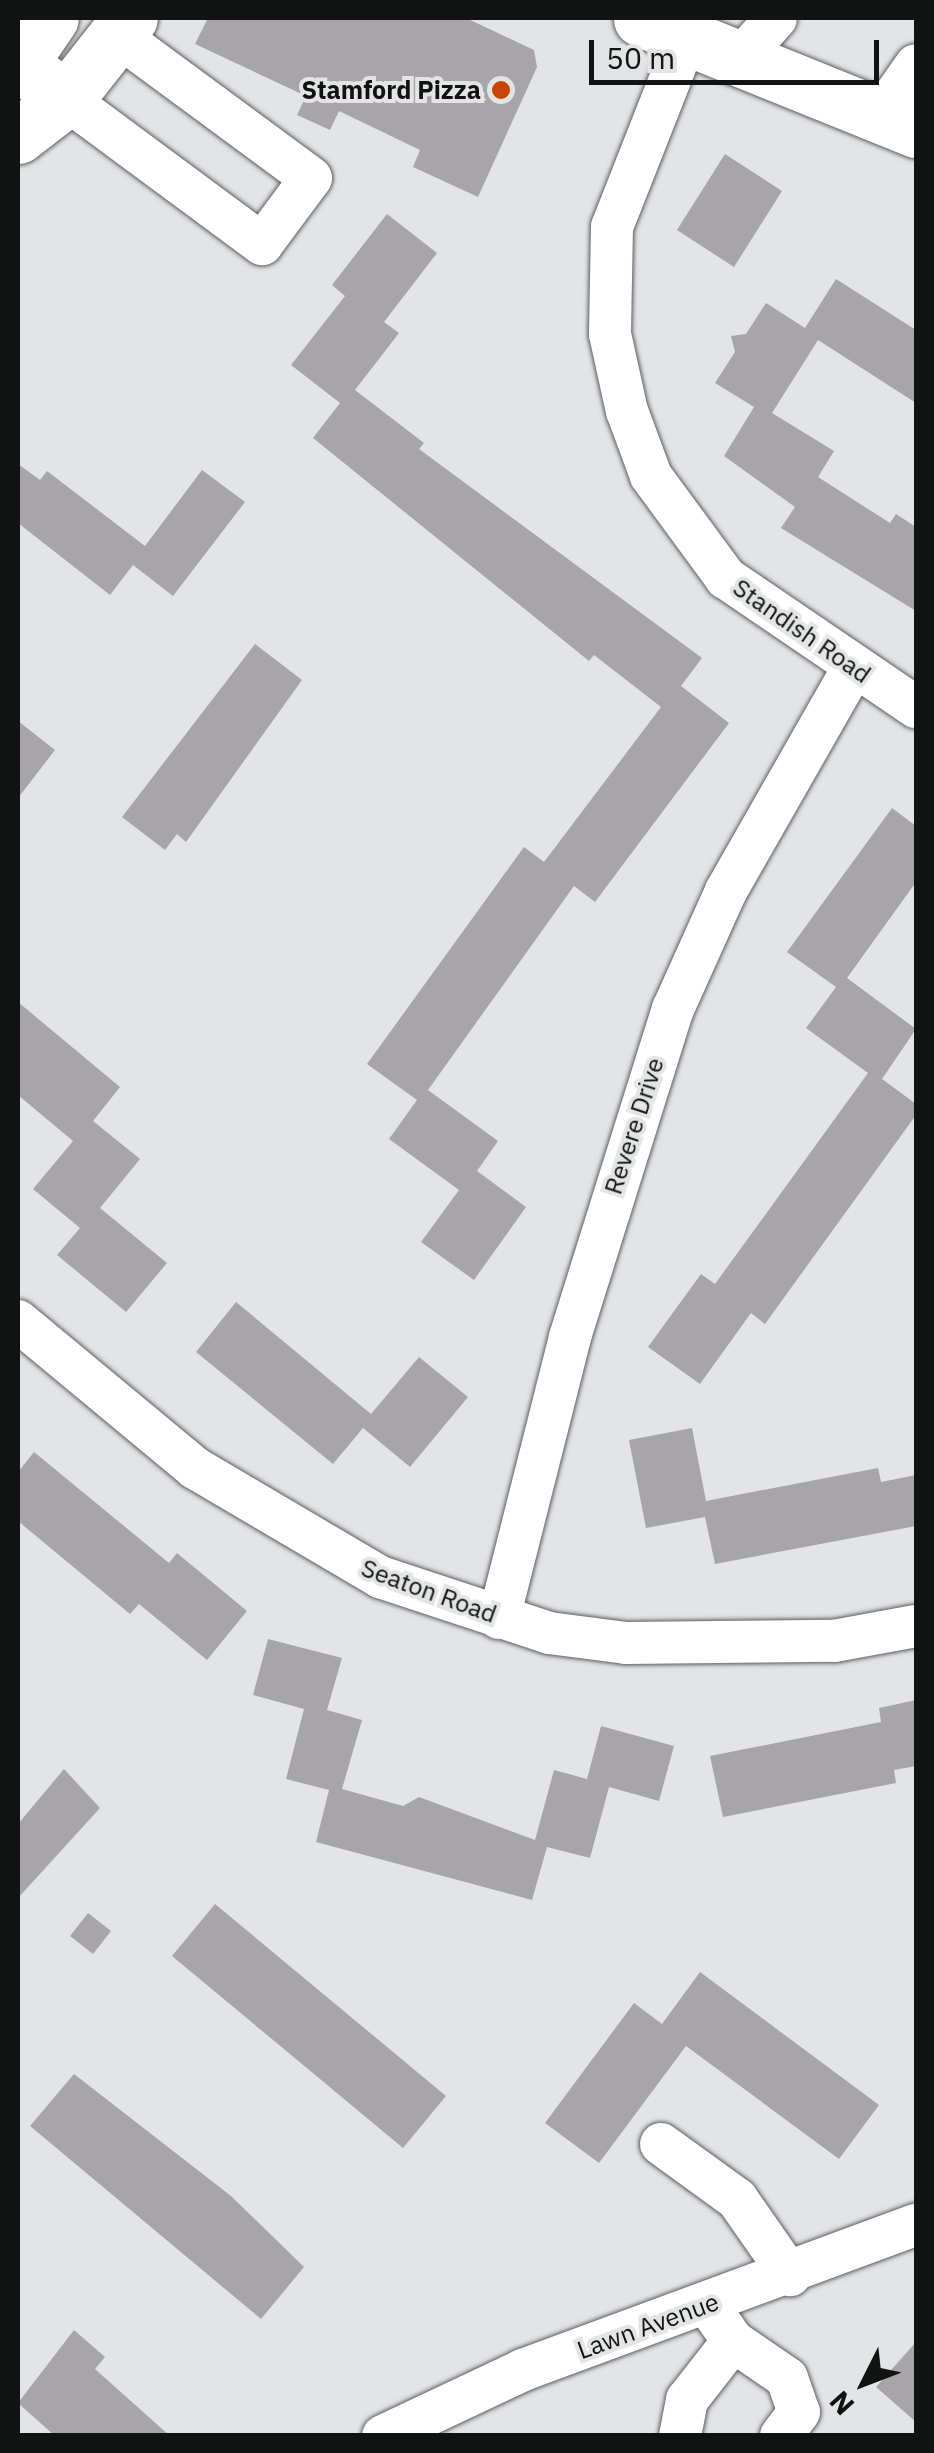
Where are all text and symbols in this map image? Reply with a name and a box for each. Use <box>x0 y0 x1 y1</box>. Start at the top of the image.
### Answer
scale bar <box>594 20 884 82</box>
text: 50 m <box>606 38 675 77</box>
place label: Stamford Pizza <box>302 75 481 105</box>
marker: Stamford Pizza <box>490 79 512 101</box>
street label: Standish Road <box>727 572 877 690</box>
street label: Revere Drive <box>598 1054 670 1198</box>
street label: Seaton Road <box>357 1553 501 1629</box>
street label: Lawn Avenue <box>573 2287 723 2365</box>
north arrow <box>814 2333 914 2433</box>
text: N <box>821 2383 862 2423</box>

